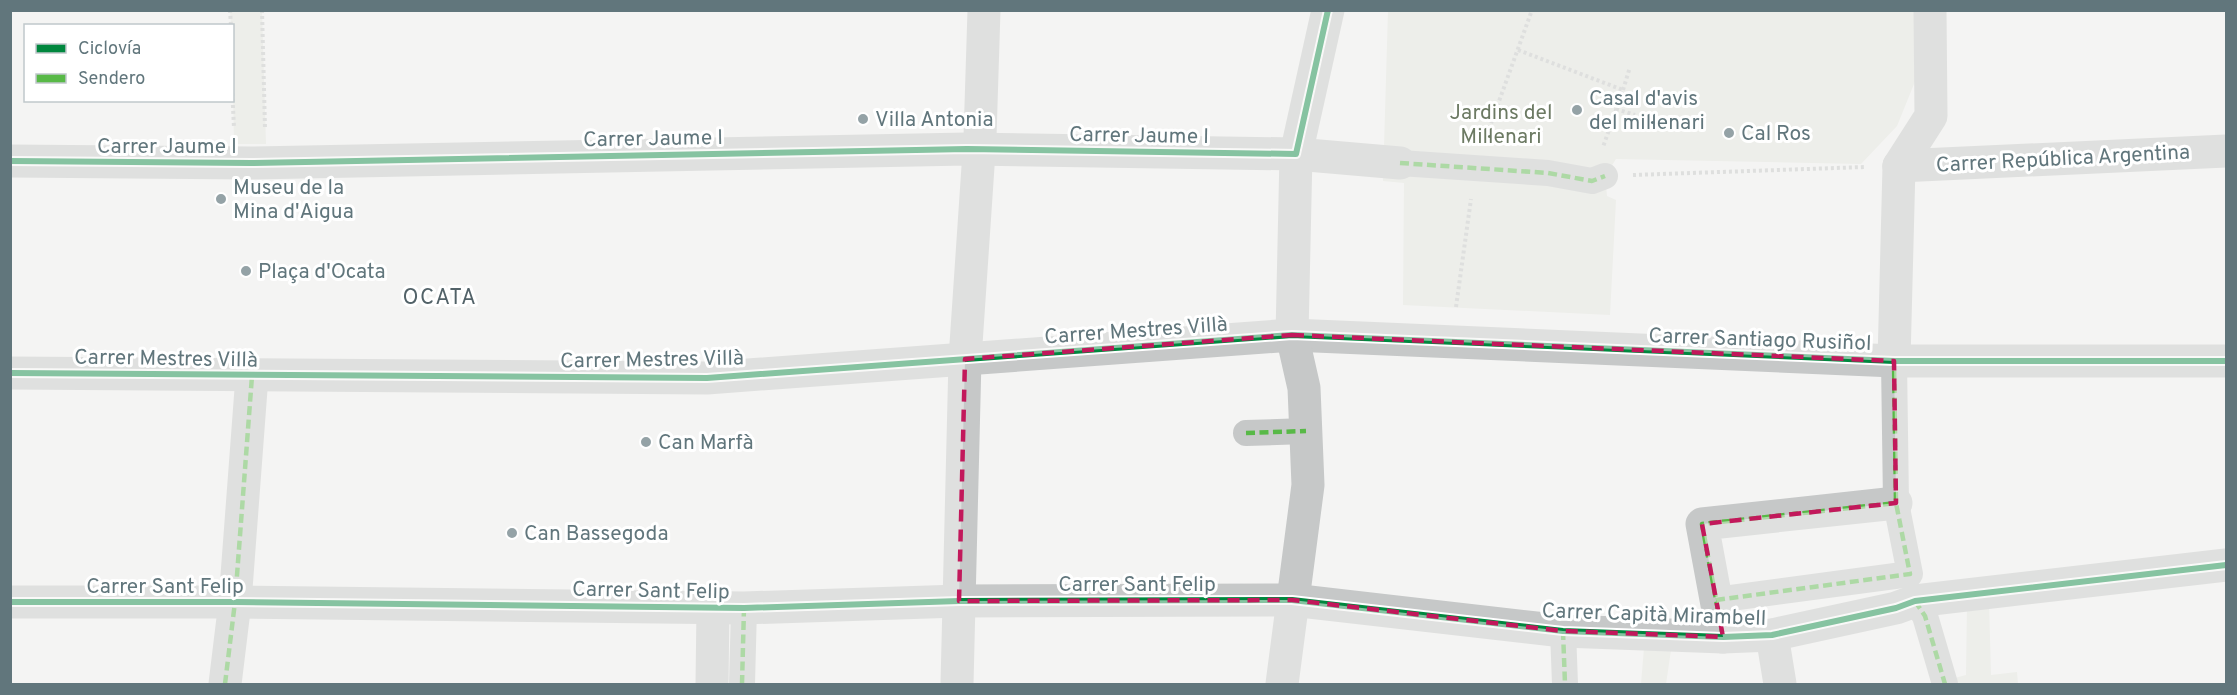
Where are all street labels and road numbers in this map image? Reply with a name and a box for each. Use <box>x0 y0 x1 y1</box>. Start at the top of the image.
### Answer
street label: Carrer Jaume I <box>1069 122 1209 151</box>
street label: Carrer Jaume I <box>583 125 723 154</box>
street label: Carrer Jaume I <box>97 134 237 161</box>
street label: Carrer República Argentina <box>1935 139 2191 180</box>
street label: Carrer Mestres Villà <box>1044 312 1229 351</box>
street label: Carrer Santiago Rusiñol <box>1648 323 1872 358</box>
street label: Carrer Mestres Villà <box>74 344 258 375</box>
street label: Carrer Mestres Villà <box>560 345 744 376</box>
street label: Carrer Sant Felip <box>1058 572 1216 599</box>
street label: Carrer Sant Felip <box>86 574 244 601</box>
street label: Carrer Sant Felip <box>572 577 730 606</box>
street label: Carrer Capità Mirambell <box>1541 598 1767 633</box>

